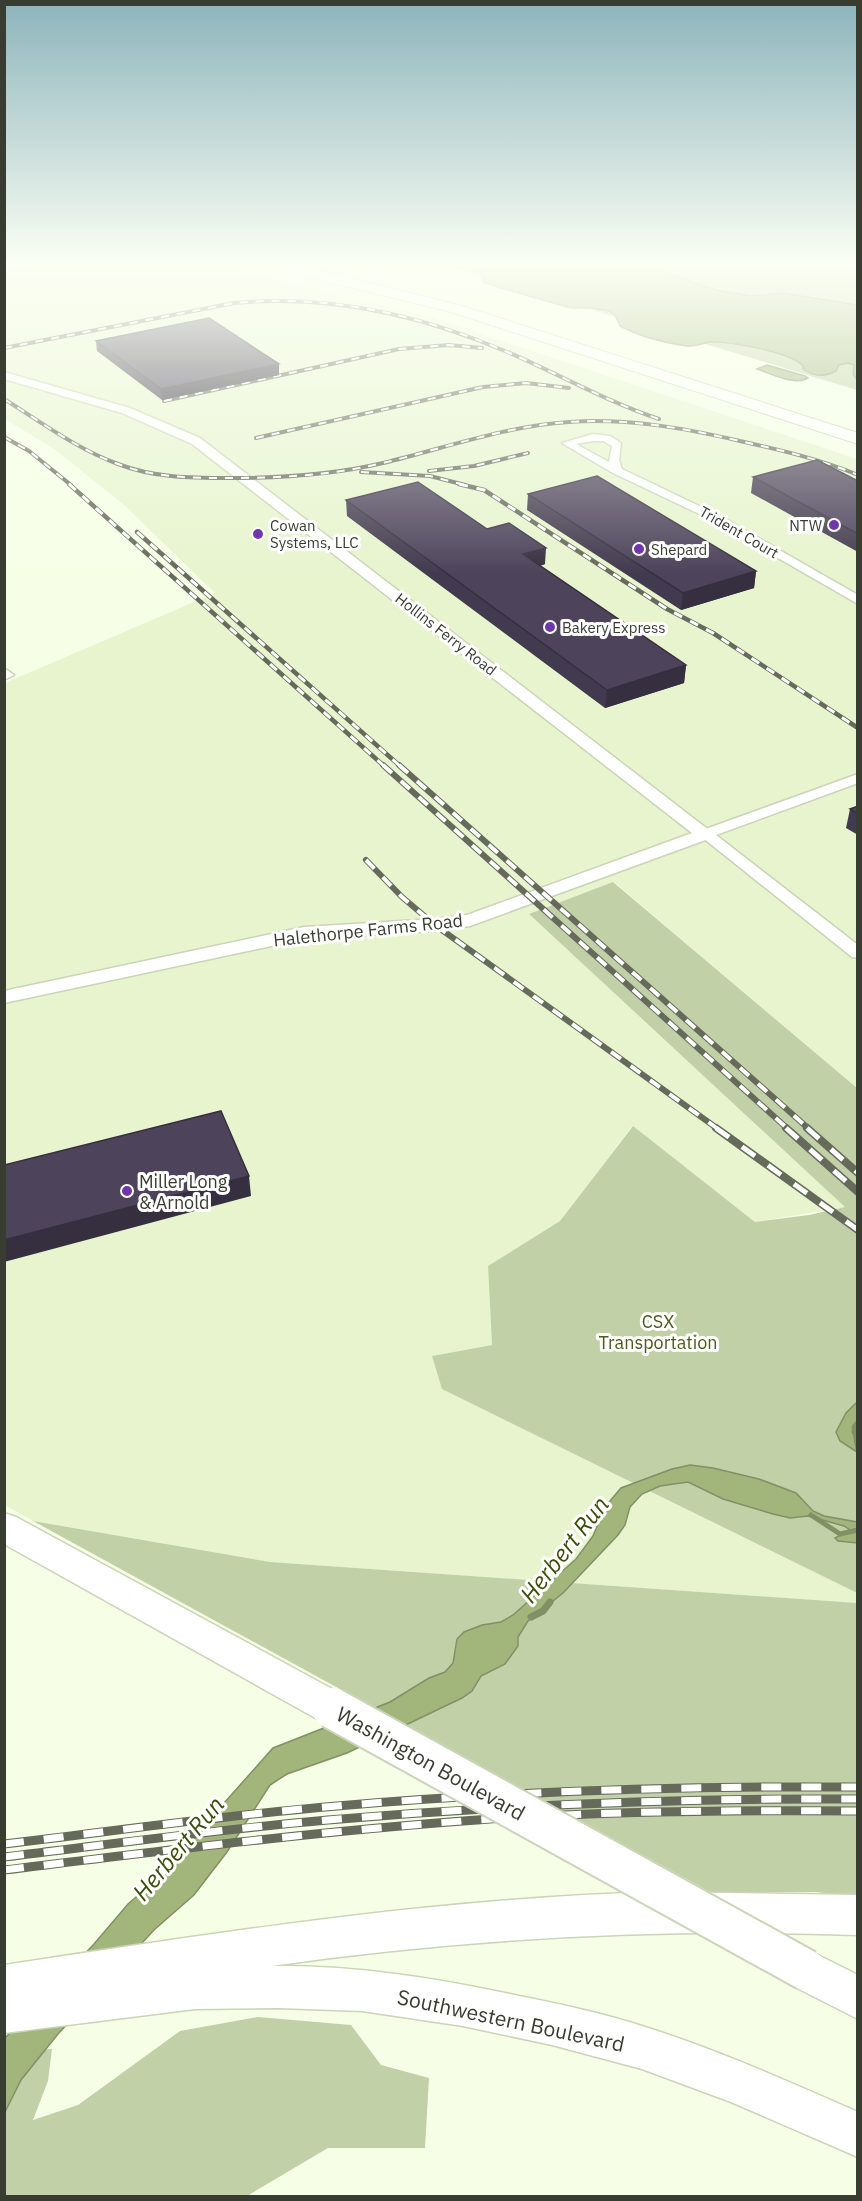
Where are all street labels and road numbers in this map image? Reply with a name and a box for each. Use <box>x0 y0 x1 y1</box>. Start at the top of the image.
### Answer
street label: Trident Court <box>696 502 782 562</box>
street label: Hollins Ferry Road <box>392 589 500 679</box>
street label: Halethorpe Farms Road <box>272 909 464 951</box>
street label: Washington Boulevard <box>332 1699 530 1827</box>
street label: Southwestern Boulevard <box>395 1982 627 2058</box>

